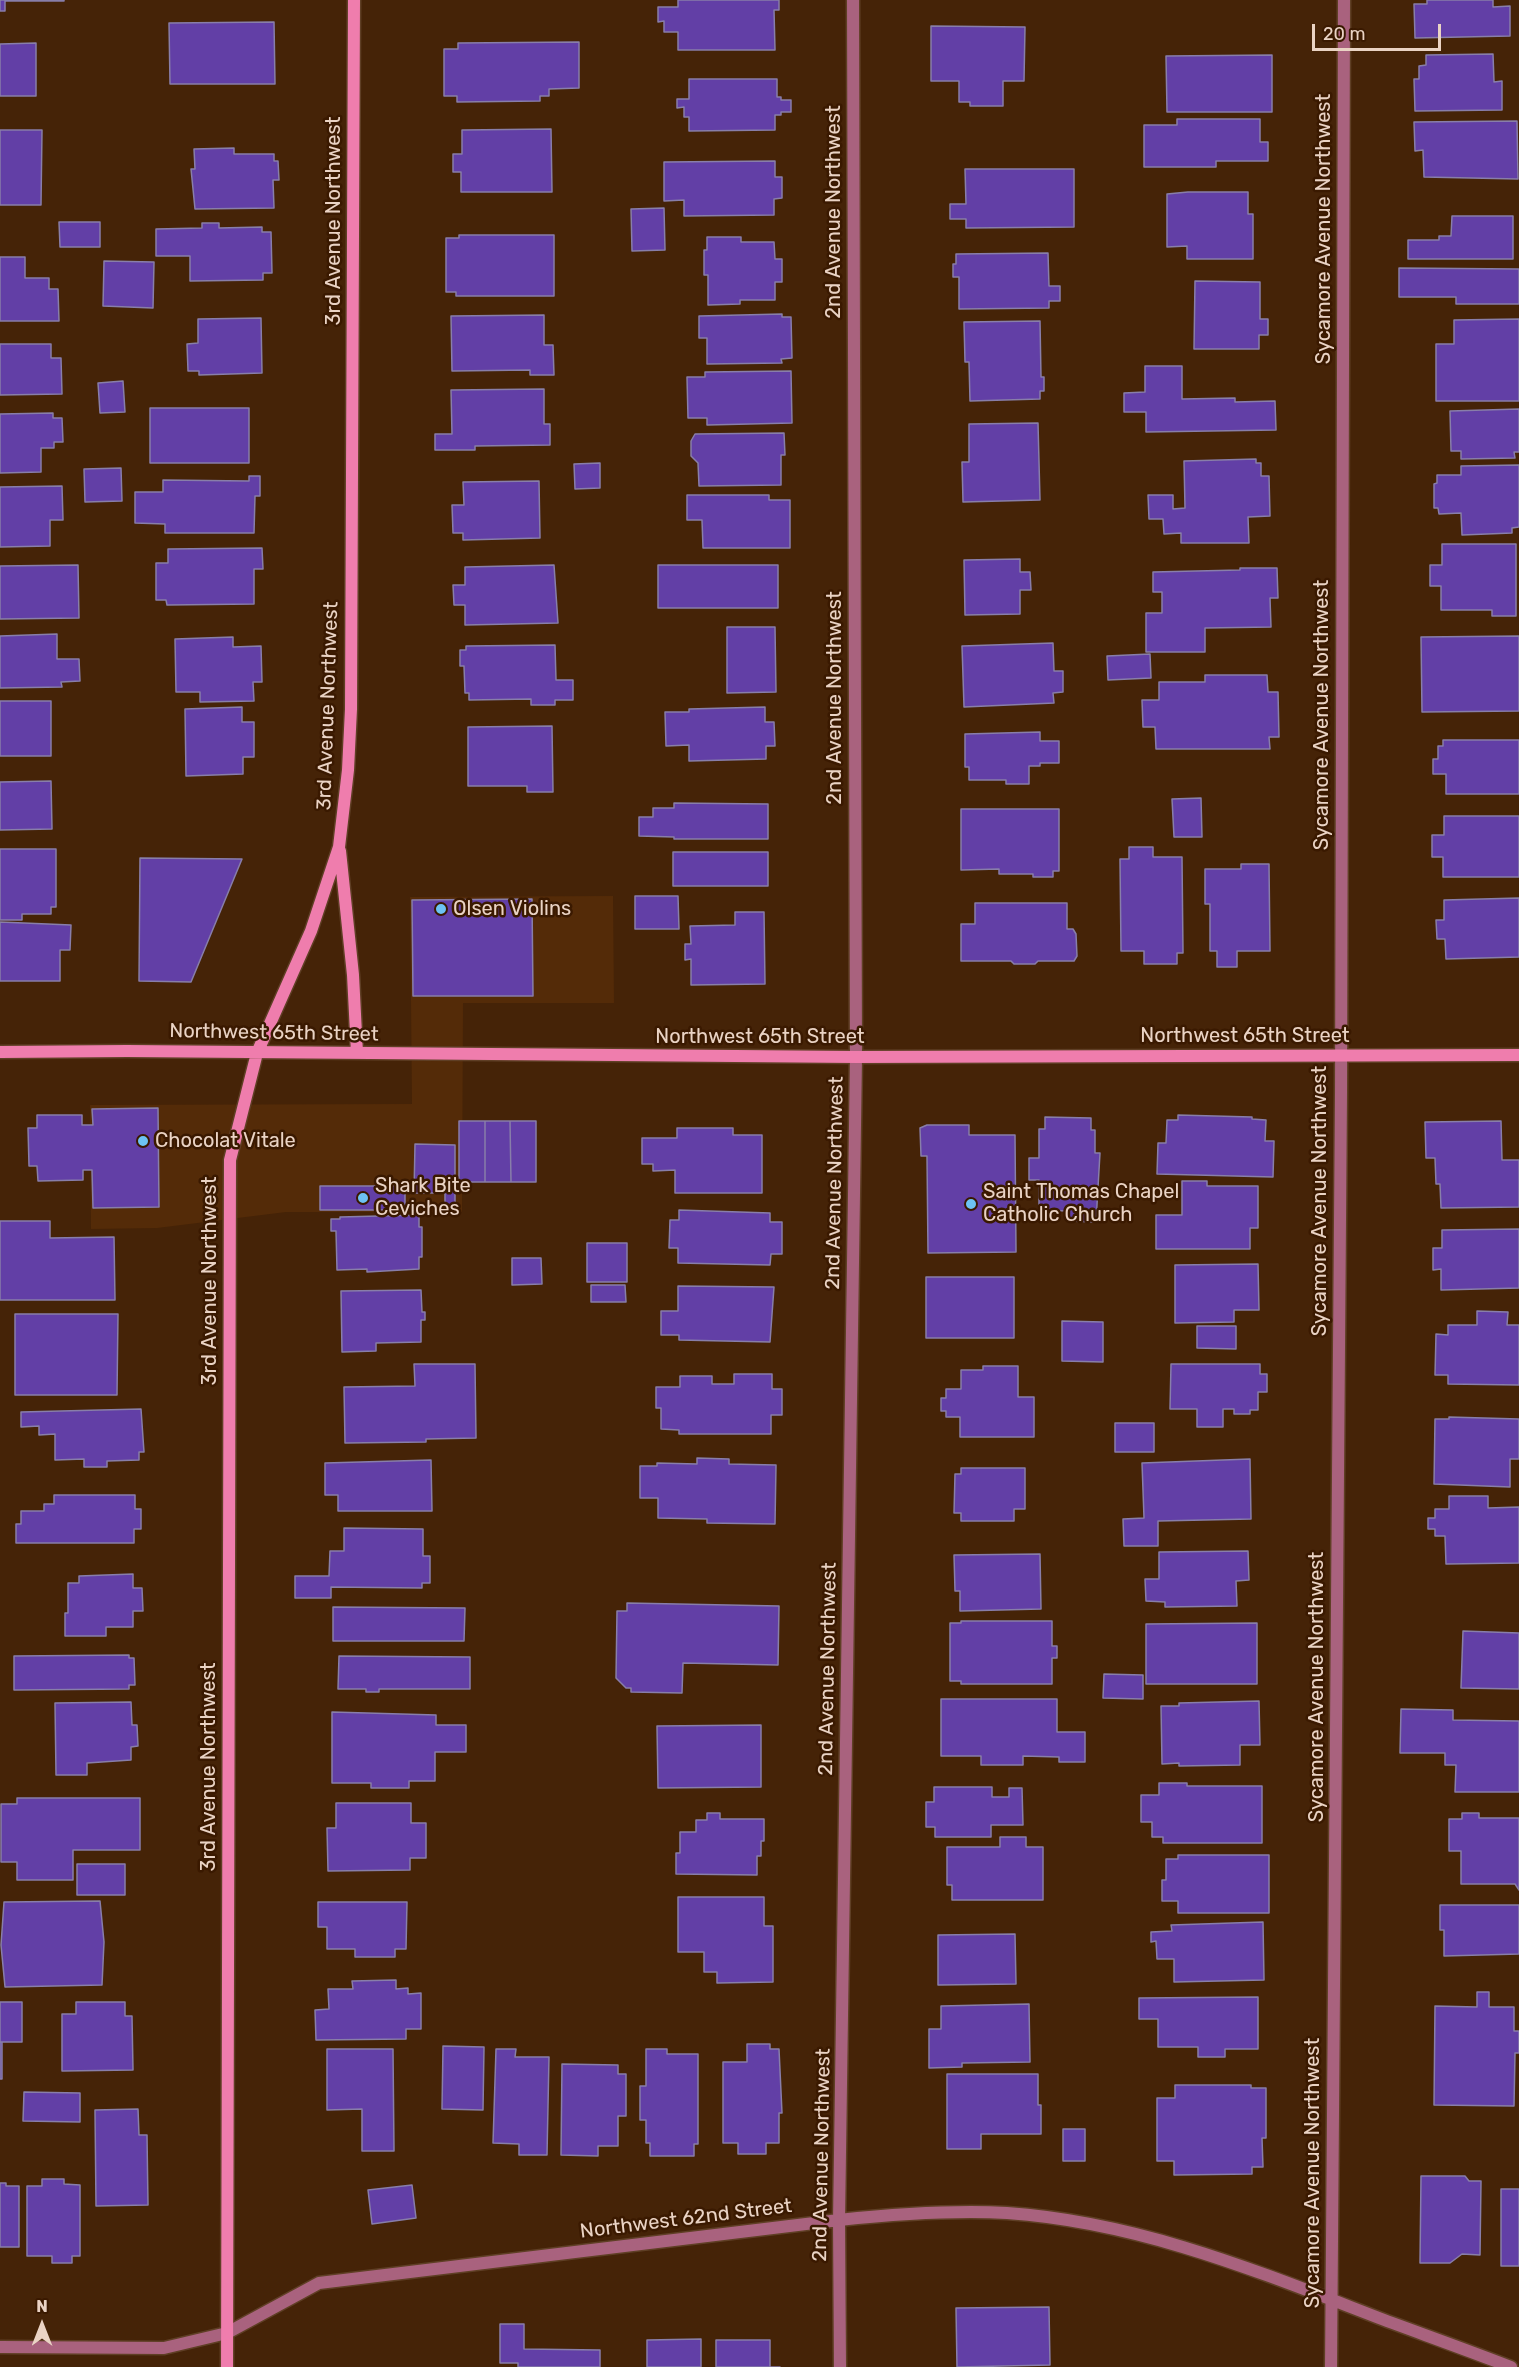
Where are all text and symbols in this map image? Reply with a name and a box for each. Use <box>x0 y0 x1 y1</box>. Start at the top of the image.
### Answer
scale bar <box>1315 12 1444 50</box>
text: 20 m <box>1323 23 1365 45</box>
street label: Sycamore Avenue Northwest <box>1312 94 1336 364</box>
street label: 2nd Avenue Northwest <box>822 105 846 319</box>
street label: 3rd Avenue Northwest <box>322 117 346 325</box>
street label: Sycamore Avenue Northwest <box>1310 580 1334 850</box>
street label: 2nd Avenue Northwest <box>823 591 847 805</box>
street label: 3rd Avenue Northwest <box>312 601 344 811</box>
place label: Olsen Violins <box>453 897 571 921</box>
marker: Olsen Violins <box>434 902 448 916</box>
street label: Northwest 65th Street <box>169 1019 379 1047</box>
street label: Northwest 65th Street <box>1140 1024 1350 1048</box>
street label: Northwest 65th Street <box>655 1025 865 1049</box>
street label: Sycamore Avenue Northwest <box>1308 1066 1332 1336</box>
street label: 2nd Avenue Northwest <box>821 1076 849 1290</box>
place label: Chocolat Vitale <box>155 1129 296 1153</box>
marker: Chocolat Vitale <box>136 1134 150 1148</box>
place label: Shark Bite Ceviches <box>375 1174 471 1221</box>
street label: 3rd Avenue Northwest <box>198 1177 222 1385</box>
place label: Saint Thomas Chapel Catholic Church <box>983 1180 1179 1227</box>
marker: Shark Bite Ceviches <box>356 1191 370 1205</box>
marker: Saint Thomas Chapel Catholic Church <box>964 1197 978 1211</box>
street label: Sycamore Avenue Northwest <box>1305 1552 1329 1822</box>
street label: 2nd Avenue Northwest <box>814 1562 842 1776</box>
street label: 3rd Avenue Northwest <box>197 1663 221 1871</box>
street label: Sycamore Avenue Northwest <box>1301 2038 1325 2308</box>
street label: 2nd Avenue Northwest <box>808 2048 836 2262</box>
street label: Northwest 62nd Street <box>579 2194 793 2244</box>
north arrow <box>12 2295 72 2355</box>
text: N <box>36 2297 48 2316</box>

